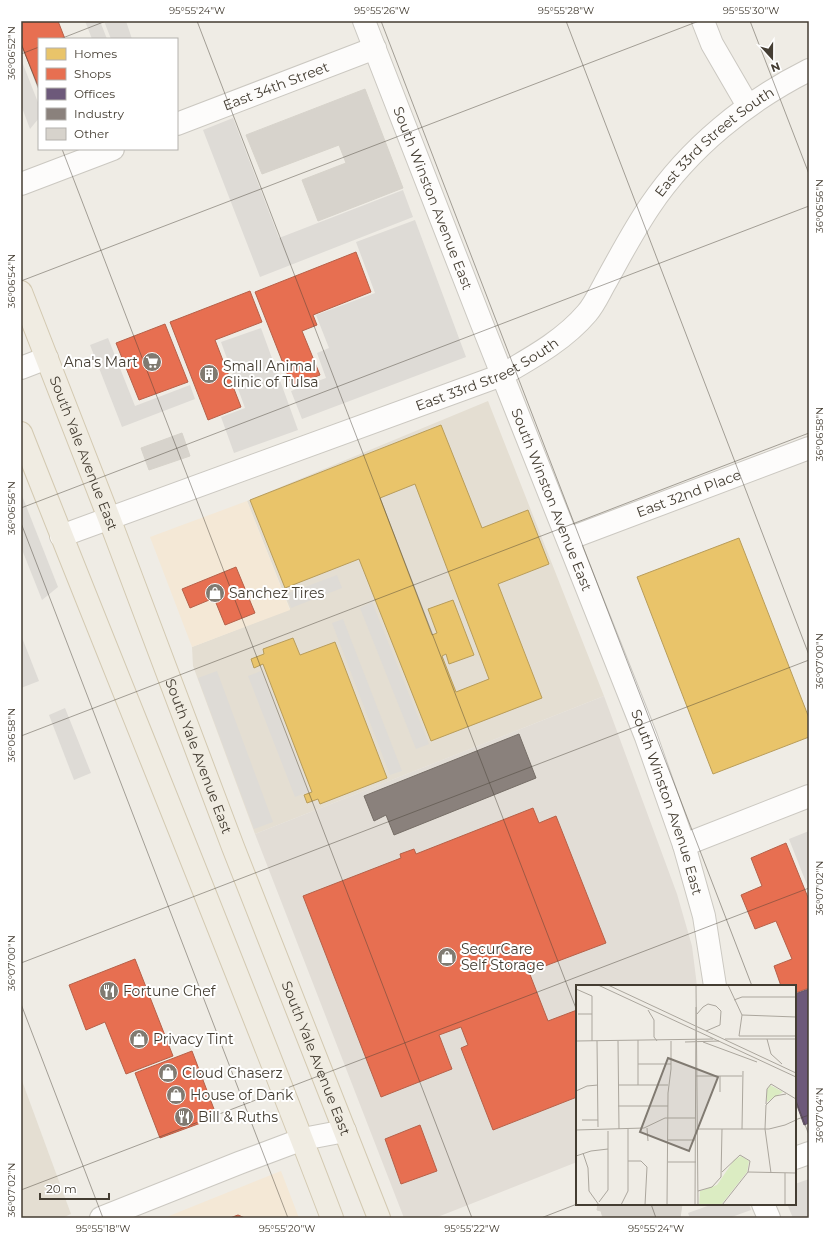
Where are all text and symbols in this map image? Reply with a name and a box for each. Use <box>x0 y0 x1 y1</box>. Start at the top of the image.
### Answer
text: 95°55'24"W <box>169 4 225 17</box>
text: 95°55'26"W <box>354 4 410 17</box>
text: 95°55'28"W <box>538 4 594 17</box>
text: 95°55'30"W <box>723 4 779 17</box>
text: 36°06'52"N <box>5 26 18 80</box>
legend <box>38 38 178 150</box>
north arrow <box>752 38 792 78</box>
text: Homes <box>74 46 117 61</box>
street label: East 34th Street <box>220 57 332 115</box>
text: N <box>769 59 782 75</box>
text: Shops <box>74 66 111 81</box>
street label: East 33rd Street South <box>651 83 777 200</box>
text: Offices <box>74 86 115 101</box>
street label: South Winston Avenue East <box>389 104 477 292</box>
text: Industry <box>74 106 124 121</box>
text: Other <box>74 126 109 141</box>
text: 36°06'56"N <box>813 179 826 233</box>
text: 36°06'54"N <box>5 254 18 308</box>
street label: East 33rd Street South <box>413 334 562 415</box>
supermarket icon: Ana's Mart <box>141 351 163 373</box>
place label: Ana's Mart <box>64 353 138 371</box>
place label: Small Animal Clinic of Tulsa <box>223 357 319 391</box>
building icon: Small Animal Clinic of Tulsa <box>198 363 220 385</box>
street label: South Yale Avenue East <box>46 373 122 533</box>
street label: South Winston Avenue East <box>507 406 596 594</box>
text: 36°06'58"N <box>813 407 826 461</box>
street label: East 32nd Place <box>634 465 744 521</box>
text: 36°06'56"N <box>5 481 18 535</box>
shop icon: Sanchez Tires <box>204 582 226 604</box>
place label: Sanchez Tires <box>229 584 324 602</box>
text: 36°07'00"N <box>813 633 826 689</box>
street label: South Yale Avenue East <box>161 676 236 837</box>
street label: South Winston Avenue East <box>627 707 707 897</box>
text: 36°06'58"N <box>5 708 18 762</box>
text: 36°07'02"N <box>813 861 826 915</box>
text: 36°07'00"N <box>5 935 18 991</box>
place label: SecurCare Self Storage <box>461 940 544 974</box>
shop icon: SecurCare Self Storage <box>436 946 458 968</box>
street label: South Yale Avenue East <box>278 978 355 1138</box>
restaurant icon: Fortune Chef <box>98 980 120 1002</box>
place label: Fortune Chef <box>123 982 217 1000</box>
inset map <box>576 985 796 1205</box>
shop icon: Privacy Tint <box>128 1028 150 1050</box>
place label: Privacy Tint <box>153 1030 234 1048</box>
shop icon: Cloud Chaserz <box>157 1062 179 1084</box>
place label: Cloud Chaserz <box>182 1064 283 1082</box>
shop icon: House of Dank <box>165 1084 187 1106</box>
place label: House of Dank <box>190 1086 294 1104</box>
text: 36°07'04"N <box>813 1087 826 1143</box>
restaurant icon: Bill & Ruths <box>173 1106 195 1128</box>
place label: Bill & Ruths <box>198 1108 278 1126</box>
text: 36°07'02"N <box>5 1163 18 1217</box>
scale bar <box>40 1175 109 1201</box>
text: 20 m <box>46 1181 77 1196</box>
text: 95°55'18"W <box>76 1222 130 1235</box>
text: 95°55'20"W <box>259 1222 315 1235</box>
text: 95°55'22"W <box>444 1222 500 1235</box>
text: 95°55'24"W <box>628 1222 684 1235</box>

